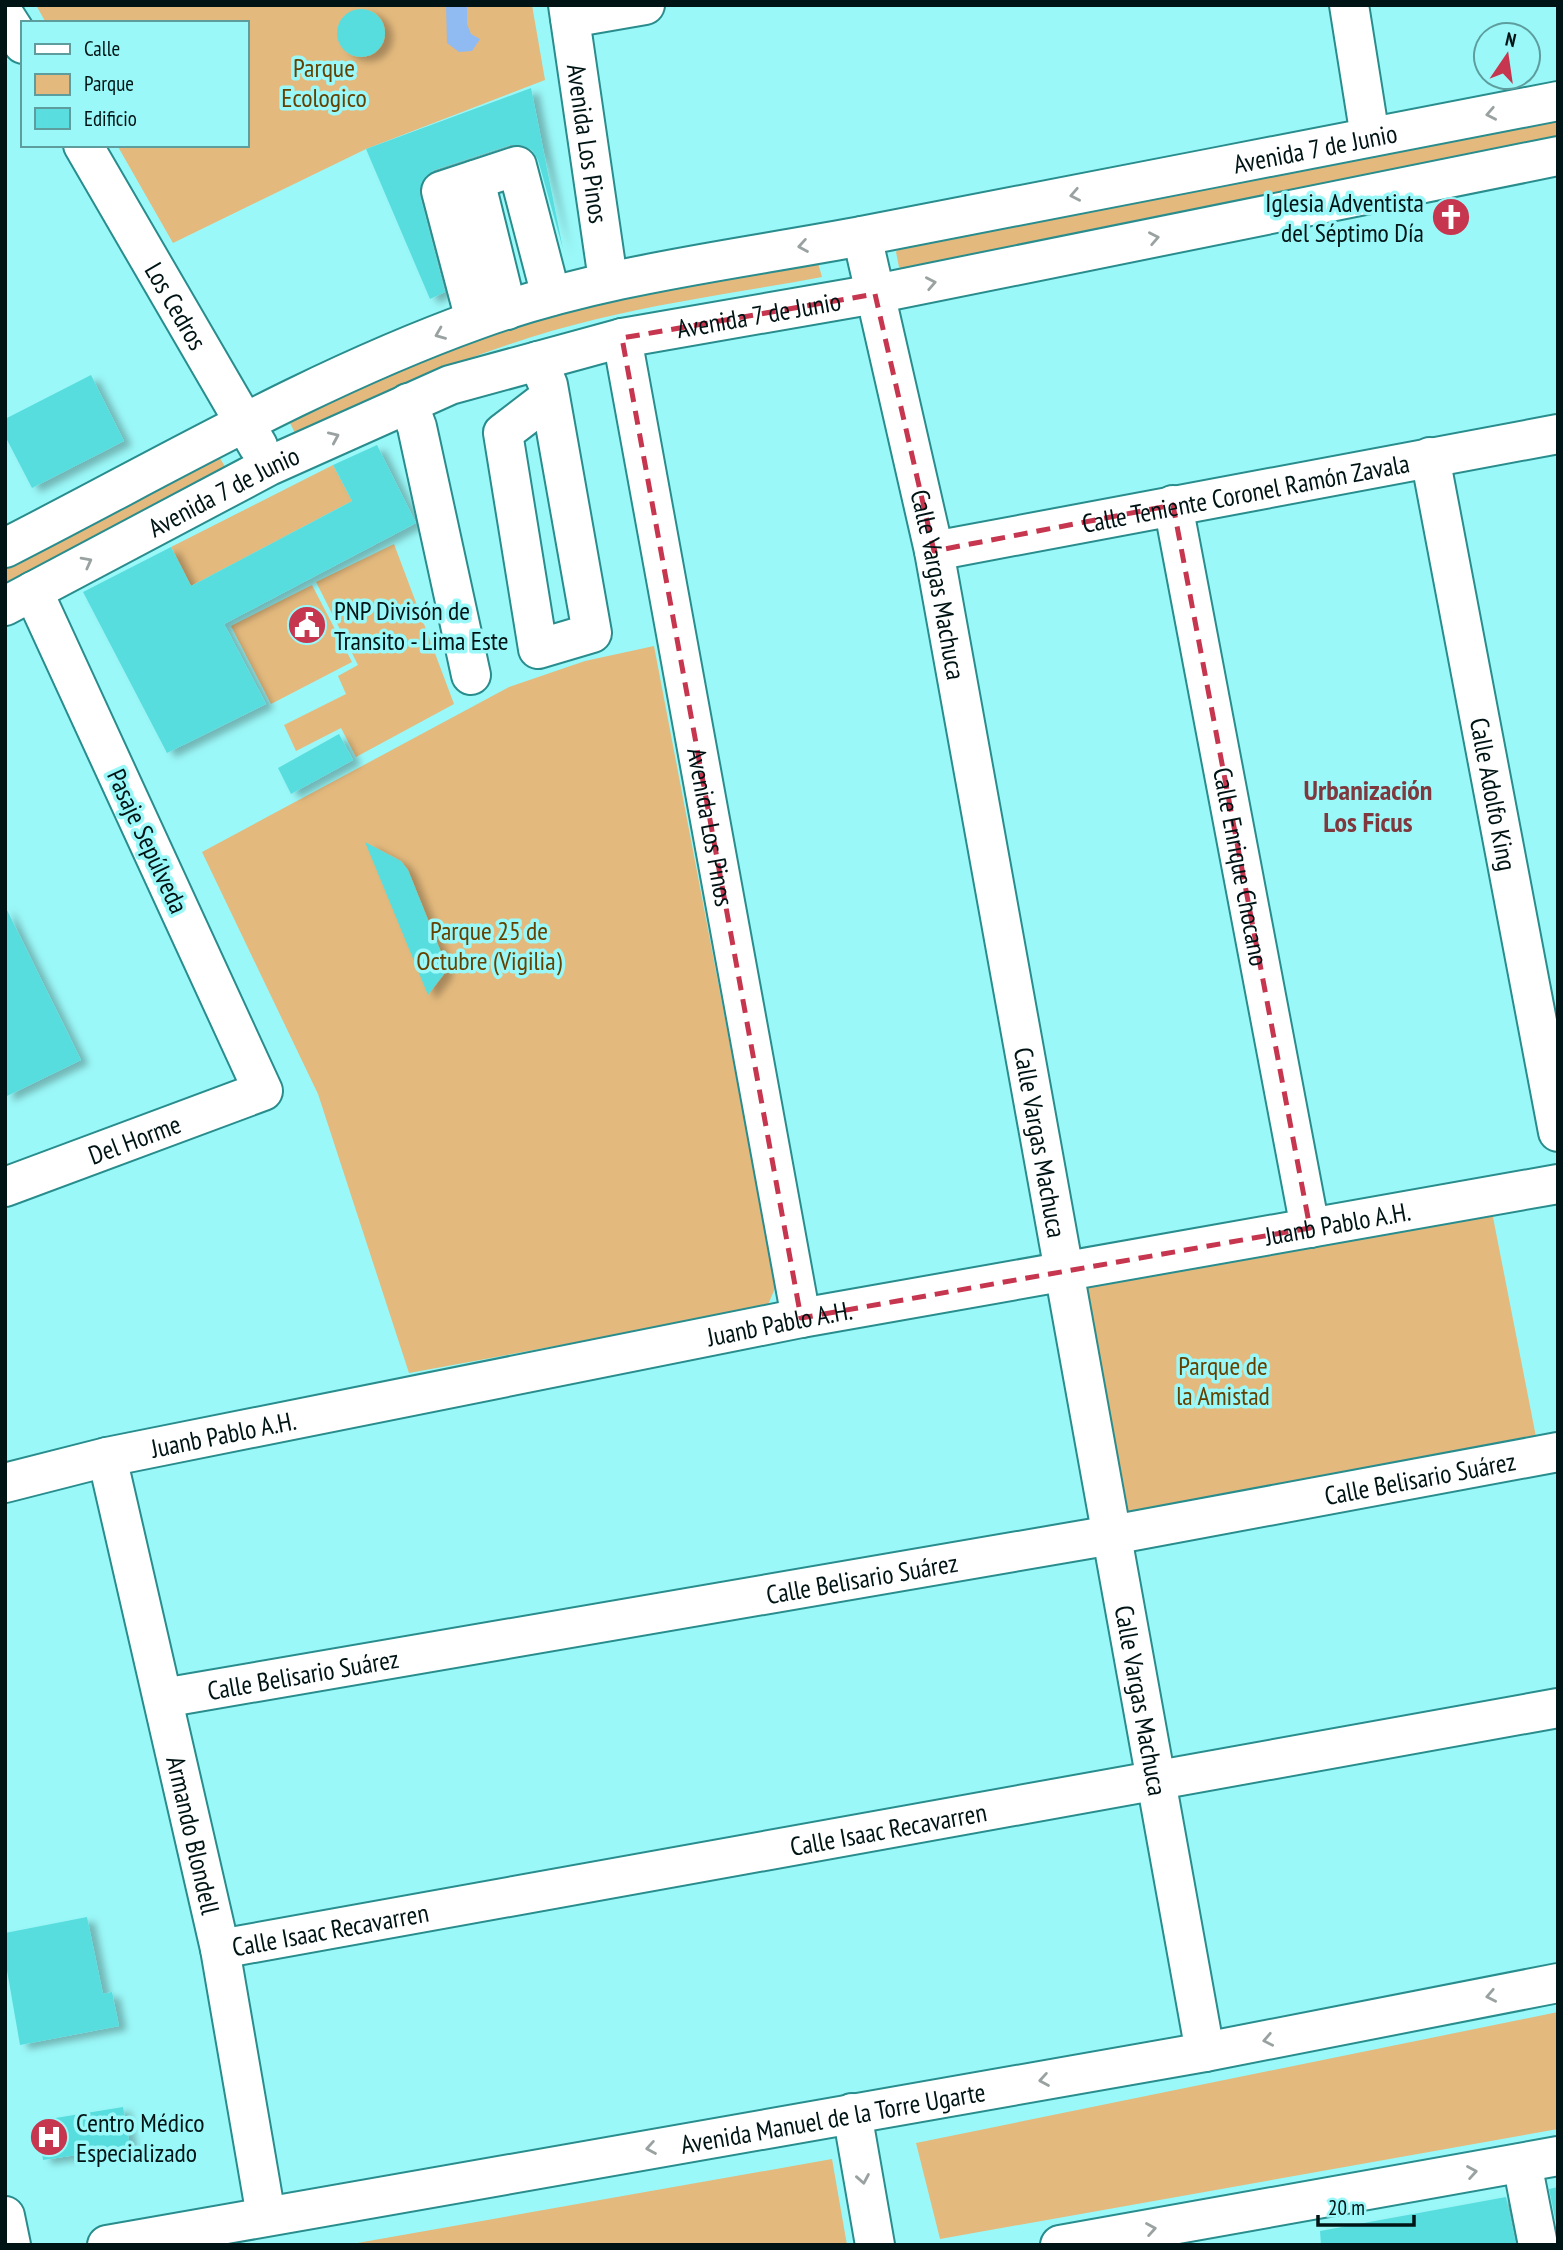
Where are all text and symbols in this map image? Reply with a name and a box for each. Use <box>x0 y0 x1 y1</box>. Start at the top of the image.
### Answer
legend <box>21 21 248 147</box>
north arrow <box>1472 21 1542 91</box>
text: N <box>1503 27 1519 52</box>
text: Calle <box>84 35 120 62</box>
park label: Parque Ecologico <box>281 51 367 114</box>
street label: Avenida Los Pinos <box>560 62 616 225</box>
text: Parque <box>84 70 134 97</box>
text: Edificio <box>84 105 137 132</box>
one-way arrow <box>1485 105 1497 120</box>
street label: Avenida 7 de Junio <box>1231 116 1400 180</box>
one-way arrow <box>1069 186 1081 201</box>
place label: Iglesia Adventista del Séptimo Día <box>1265 186 1424 249</box>
church icon: Iglesia Adventista del Séptimo Día <box>1430 196 1472 238</box>
one-way arrow <box>1148 232 1160 247</box>
one-way arrow <box>797 238 809 253</box>
street label: Los Cedros <box>138 256 215 355</box>
one-way arrow <box>925 277 937 292</box>
street label: Avenida 7 de Junio <box>674 284 843 345</box>
one-way arrow <box>435 325 447 339</box>
one-way arrow <box>326 431 339 445</box>
street label: Avenida 7 de Junio <box>142 438 304 544</box>
street label: Calle Teniente Coronel Ramón Zavala <box>1079 446 1412 539</box>
street label: Calle Vargas Machuca <box>904 486 973 682</box>
one-way arrow <box>80 557 92 571</box>
place label: PNP Divisón de Transito - Lima Este <box>334 594 508 657</box>
public building icon: PNP Divisón de Transito - Lima Este <box>286 604 328 646</box>
street label: Calle Adolfo King <box>1463 715 1525 873</box>
street label: Avenida Los Pinos <box>681 745 742 909</box>
street label: Pasaje Sepúlveda <box>100 764 196 918</box>
street label: Calle Enrique Chocano <box>1207 765 1276 969</box>
district label: Urbanización Los Ficus <box>1304 771 1432 840</box>
park label: Parque 25 de Octubre (Vigilia) <box>416 914 562 977</box>
street label: Calle Vargas Machuca <box>1007 1044 1074 1240</box>
street label: Del Horme <box>84 1107 185 1171</box>
street label: Juanb Pablo A.H. <box>1261 1194 1413 1252</box>
street label: Juanb Pablo A.H. <box>703 1293 855 1353</box>
park label: Parque de la Amistad <box>1176 1349 1270 1412</box>
street label: Juanb Pablo A.H. <box>147 1403 299 1465</box>
street label: Calle Belisario Suárez <box>1322 1444 1518 1512</box>
street label: Calle Belisario Suárez <box>764 1545 960 1611</box>
street label: Calle Vargas Machuca <box>1108 1602 1175 1798</box>
street label: Calle Belisario Suárez <box>205 1641 401 1707</box>
street label: Armando Blondell <box>160 1753 228 1917</box>
street label: Calle Isaac Recavarren <box>787 1795 989 1863</box>
street label: Calle Isaac Recavarren <box>229 1895 431 1963</box>
one-way arrow <box>1485 1988 1497 2003</box>
one-way arrow <box>1262 2032 1274 2047</box>
one-way arrow <box>1038 2072 1050 2087</box>
street label: Avenida Manuel de la Torre Ugarte <box>678 2074 988 2160</box>
place label: Centro Médico Especializado <box>76 2106 205 2169</box>
hospital icon: Centro Médico Especializado <box>28 2116 70 2158</box>
one-way arrow <box>645 2140 656 2155</box>
one-way arrow <box>1466 2165 1477 2180</box>
one-way arrow <box>855 2173 870 2185</box>
scale bar <box>1318 2184 1414 2228</box>
text: 20 m <box>1328 2194 1365 2221</box>
one-way arrow <box>1145 2222 1157 2237</box>

